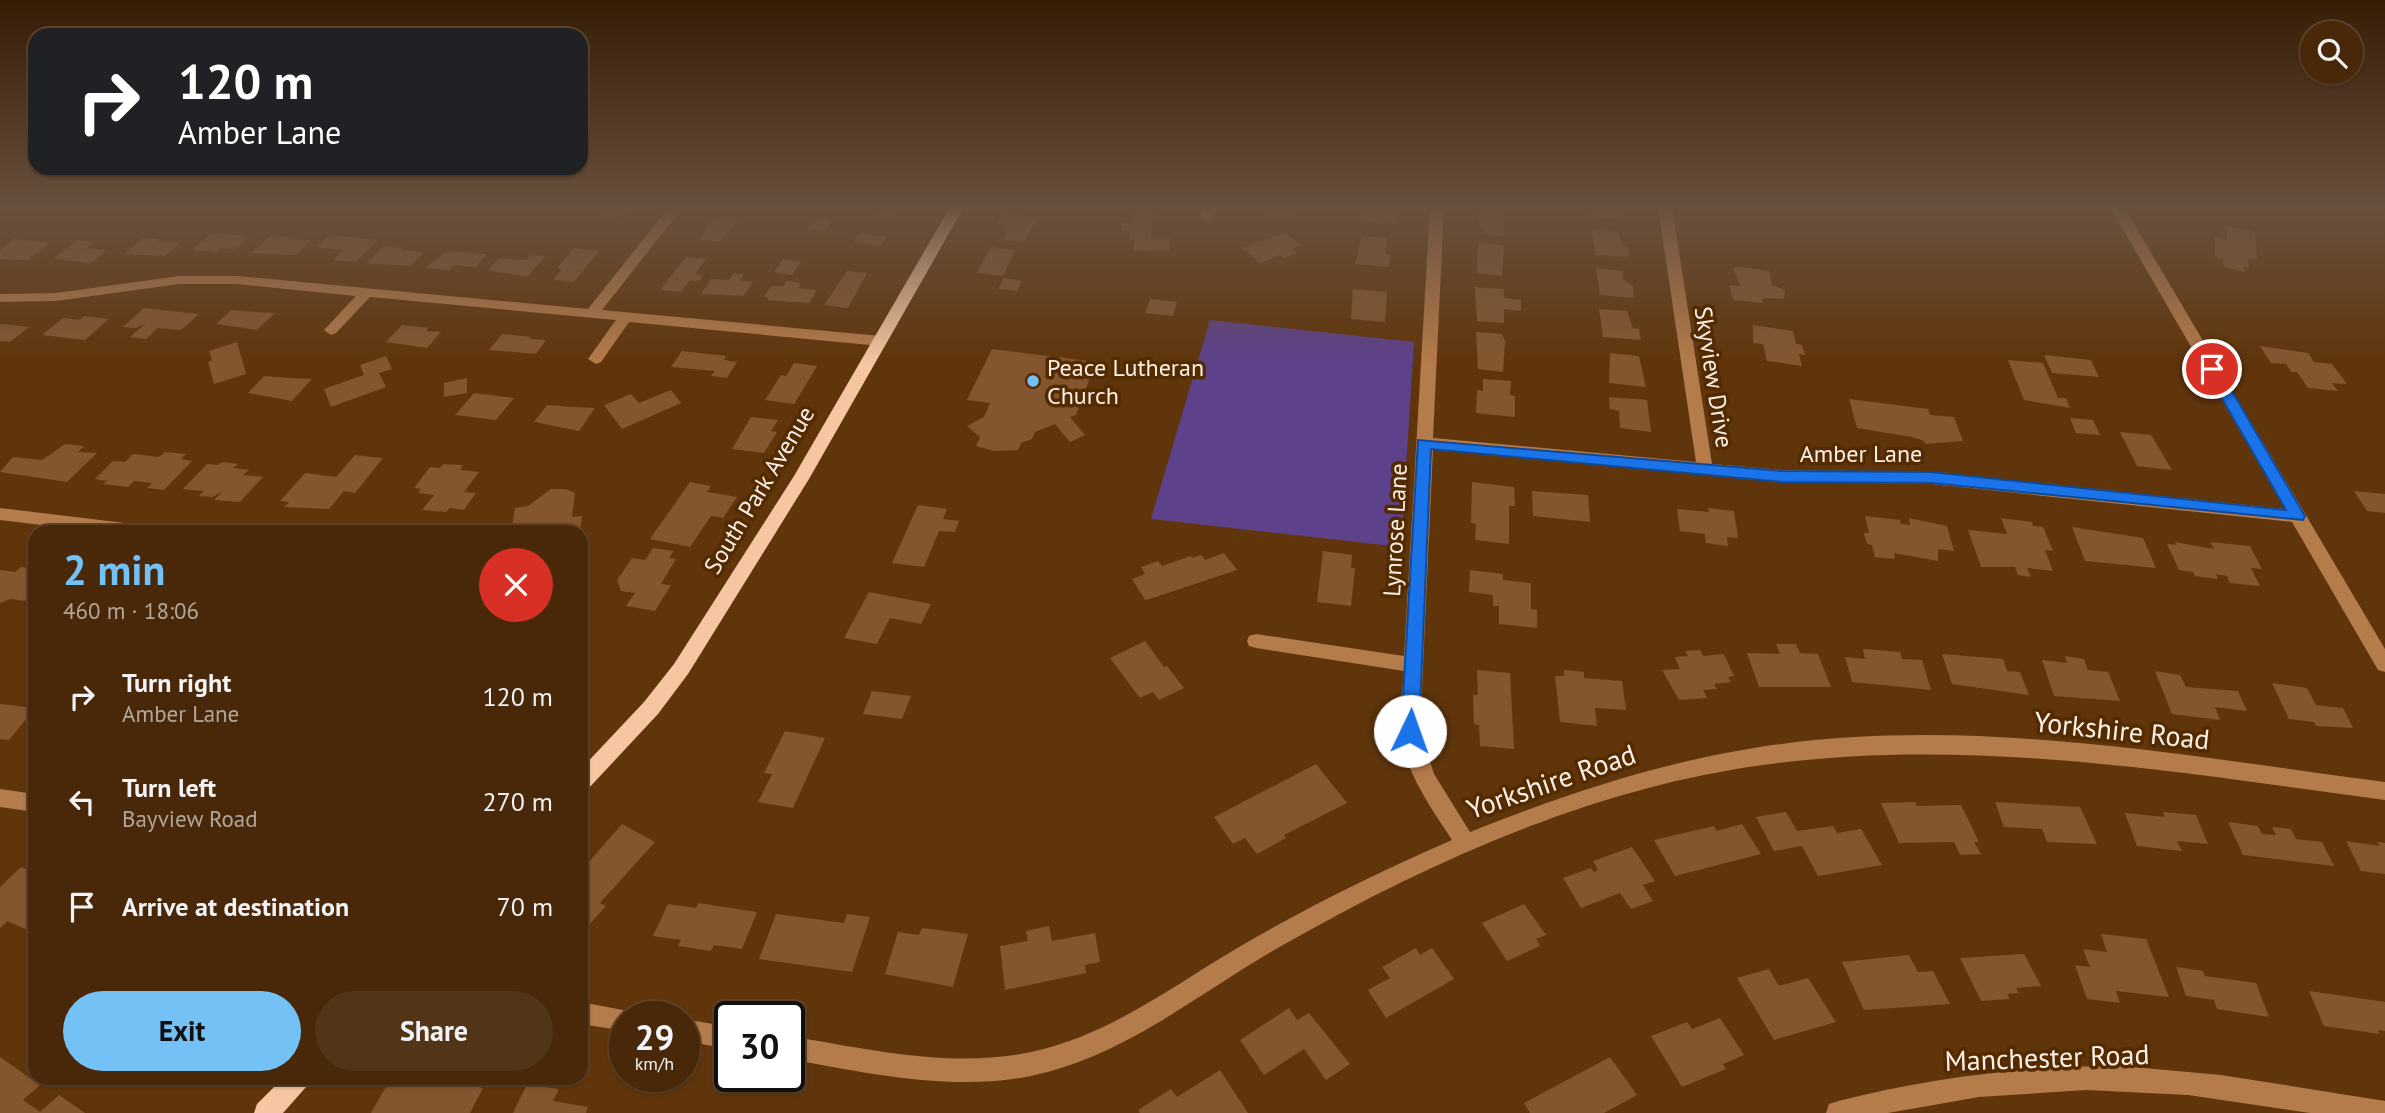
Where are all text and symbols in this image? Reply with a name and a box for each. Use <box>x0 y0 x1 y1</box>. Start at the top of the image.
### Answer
map controls <box>2300 21 2363 84</box>
button: search <box>2300 21 2363 84</box>
text: 120 m <box>178 49 313 113</box>
icon: right <box>63 56 154 147</box>
text: Amber Lane <box>178 111 341 153</box>
street label: Skyview Drive <box>1688 304 1740 450</box>
pin <box>2182 339 2242 399</box>
icon: arrive <box>2193 350 2231 388</box>
place label: Peace Lutheran Church <box>1047 352 1204 411</box>
marker: Peace Lutheran Church <box>1025 373 1041 389</box>
street label: South Park Avenue <box>697 400 821 580</box>
street label: Amber Lane <box>1800 438 1922 469</box>
street label: Lynrose Lane <box>1376 463 1414 597</box>
text: 2 min <box>63 542 165 597</box>
button: close <box>479 548 553 622</box>
text: 460 m · 18:06 <box>63 596 199 625</box>
text: Turn right <box>122 666 231 699</box>
icon: right <box>63 678 101 716</box>
text: 120 m <box>482 680 553 713</box>
position arrow <box>1373 694 1447 768</box>
text: Amber Lane <box>122 699 239 728</box>
street label: Yorkshire Road <box>2032 702 2212 758</box>
street label: Yorkshire Road <box>1462 735 1640 827</box>
text: Turn left <box>122 771 216 804</box>
icon: left <box>63 783 101 821</box>
text: 270 m <box>482 785 553 818</box>
text: Bayview Road <box>122 804 258 833</box>
icon: arrive <box>63 888 101 926</box>
text: Arrive at destination <box>122 890 349 923</box>
text: 70 m <box>497 890 553 923</box>
button: Exit <box>63 991 301 1071</box>
button: Share <box>315 991 553 1071</box>
speed limit sign: 30 <box>714 1001 805 1092</box>
text: 29 <box>635 1014 674 1060</box>
street label: Manchester Road <box>1944 1035 2150 1079</box>
text: km/h <box>635 1052 674 1075</box>

